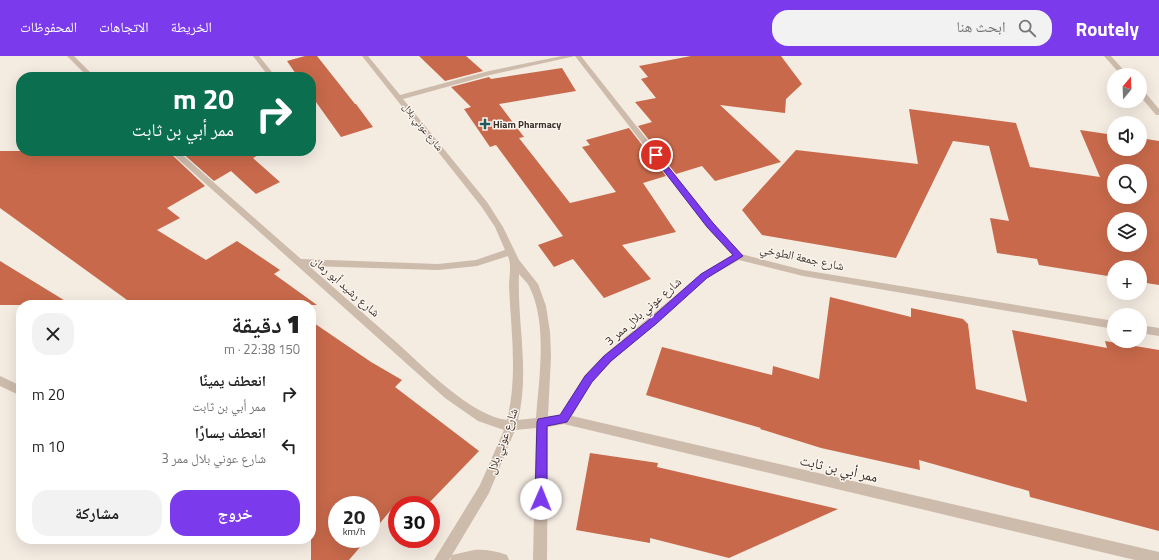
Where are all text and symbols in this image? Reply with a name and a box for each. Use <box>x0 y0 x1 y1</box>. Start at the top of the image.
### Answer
search box <box>772 10 1052 46</box>
text: Routely <box>1076 14 1139 43</box>
text: ابحث هنا <box>956 15 1006 38</box>
text: المحفوظات <box>20 16 77 37</box>
text: الاتجاهات <box>99 16 149 37</box>
text: الخريطة <box>171 16 212 37</box>
icon: search <box>1016 17 1038 39</box>
north arrow <box>1107 68 1147 108</box>
map controls <box>1107 68 1147 348</box>
text: 20 m <box>173 77 234 120</box>
icon: right <box>248 88 300 140</box>
street label: شارع عوني بلال <box>399 100 447 155</box>
text: ممر أبي بن ثابت <box>132 116 234 143</box>
button: sound <box>1107 116 1147 156</box>
place label: Hiam Pharmacy <box>493 117 561 132</box>
marker: Hiam Pharmacy <box>480 119 490 129</box>
pin <box>639 138 673 172</box>
icon: arrive <box>645 144 667 166</box>
button: search <box>1107 164 1147 204</box>
button: layers <box>1107 212 1147 252</box>
street label: شارع جمعة الطوخي <box>758 239 846 276</box>
street label: شارع رشيد أبو رمان <box>308 251 384 321</box>
button: + <box>1107 260 1147 300</box>
street label: شارع عوني بلال ممر 3 <box>600 272 686 351</box>
text: 1 دقيقة <box>231 306 300 342</box>
button: − <box>1107 308 1147 348</box>
button: close <box>32 313 74 355</box>
text: 150 m · 22:38 <box>224 339 300 359</box>
text: انعطف يمينًا <box>199 369 266 392</box>
text: 20 m <box>32 383 65 406</box>
icon: right <box>278 383 300 405</box>
text: ممر أبي بن ثابت <box>192 396 266 416</box>
street label: شارع عوني بلال <box>481 405 524 477</box>
text: انعطف يسارًا <box>195 421 266 444</box>
text: 10 m <box>32 435 65 458</box>
icon: left <box>278 435 300 457</box>
text: شارع عوني بلال ممر 3 <box>162 448 266 468</box>
street label: ممر أبي بن ثابت <box>798 449 880 489</box>
position arrow <box>520 478 562 520</box>
button: مشاركة <box>32 490 162 536</box>
button: خروج <box>170 490 300 536</box>
speed limit sign: 30 <box>388 496 440 548</box>
text: 20 <box>343 501 365 532</box>
text: km/h <box>343 524 365 539</box>

